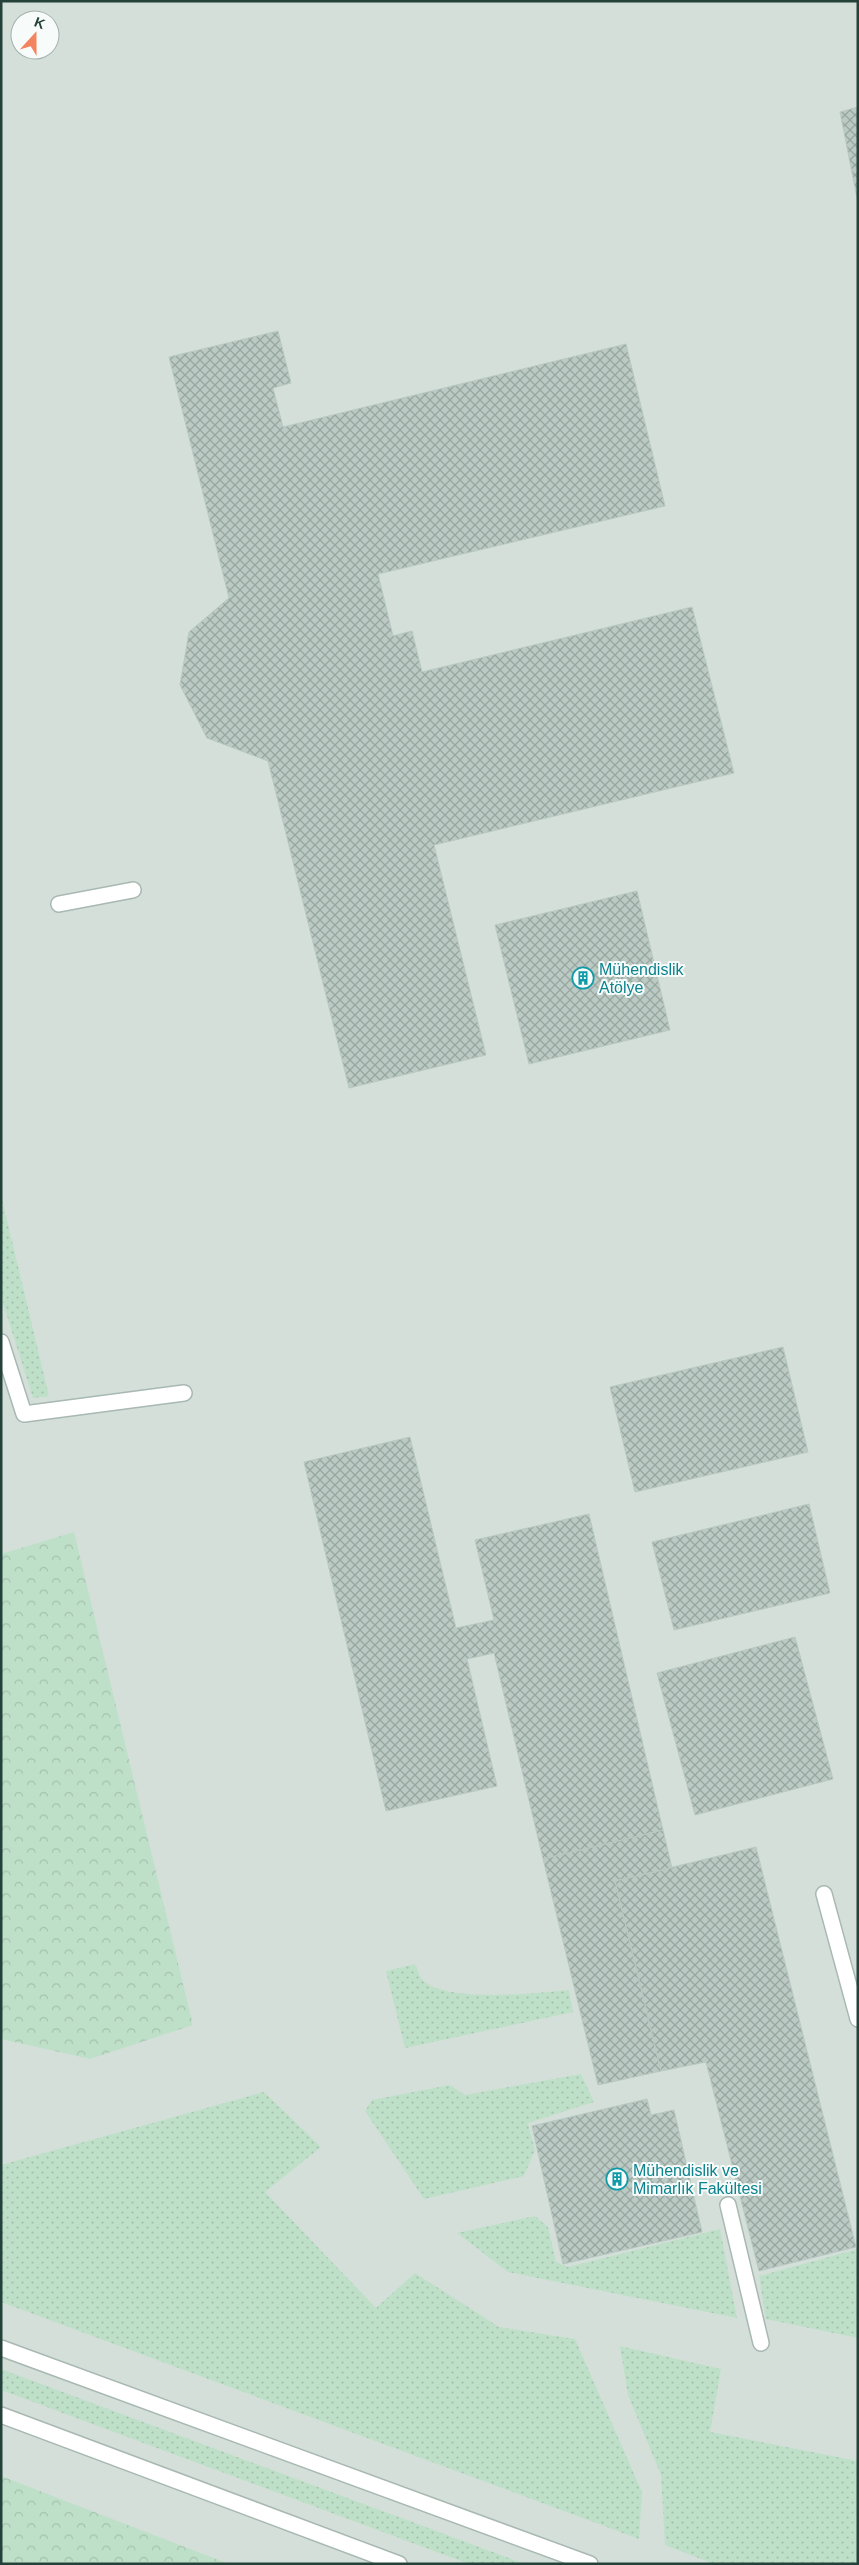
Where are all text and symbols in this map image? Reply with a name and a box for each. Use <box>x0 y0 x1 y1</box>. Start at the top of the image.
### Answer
north arrow <box>10 10 60 60</box>
text: K <box>32 14 47 32</box>
place label: Mühendislik Atölye <box>599 961 684 996</box>
building icon: Mühendislik Atölye <box>571 966 595 990</box>
place label: Mühendislik ve Mimarlık Fakültesi <box>633 2162 762 2197</box>
building icon: Mühendislik ve Mimarlık Fakültesi <box>605 2167 629 2191</box>

